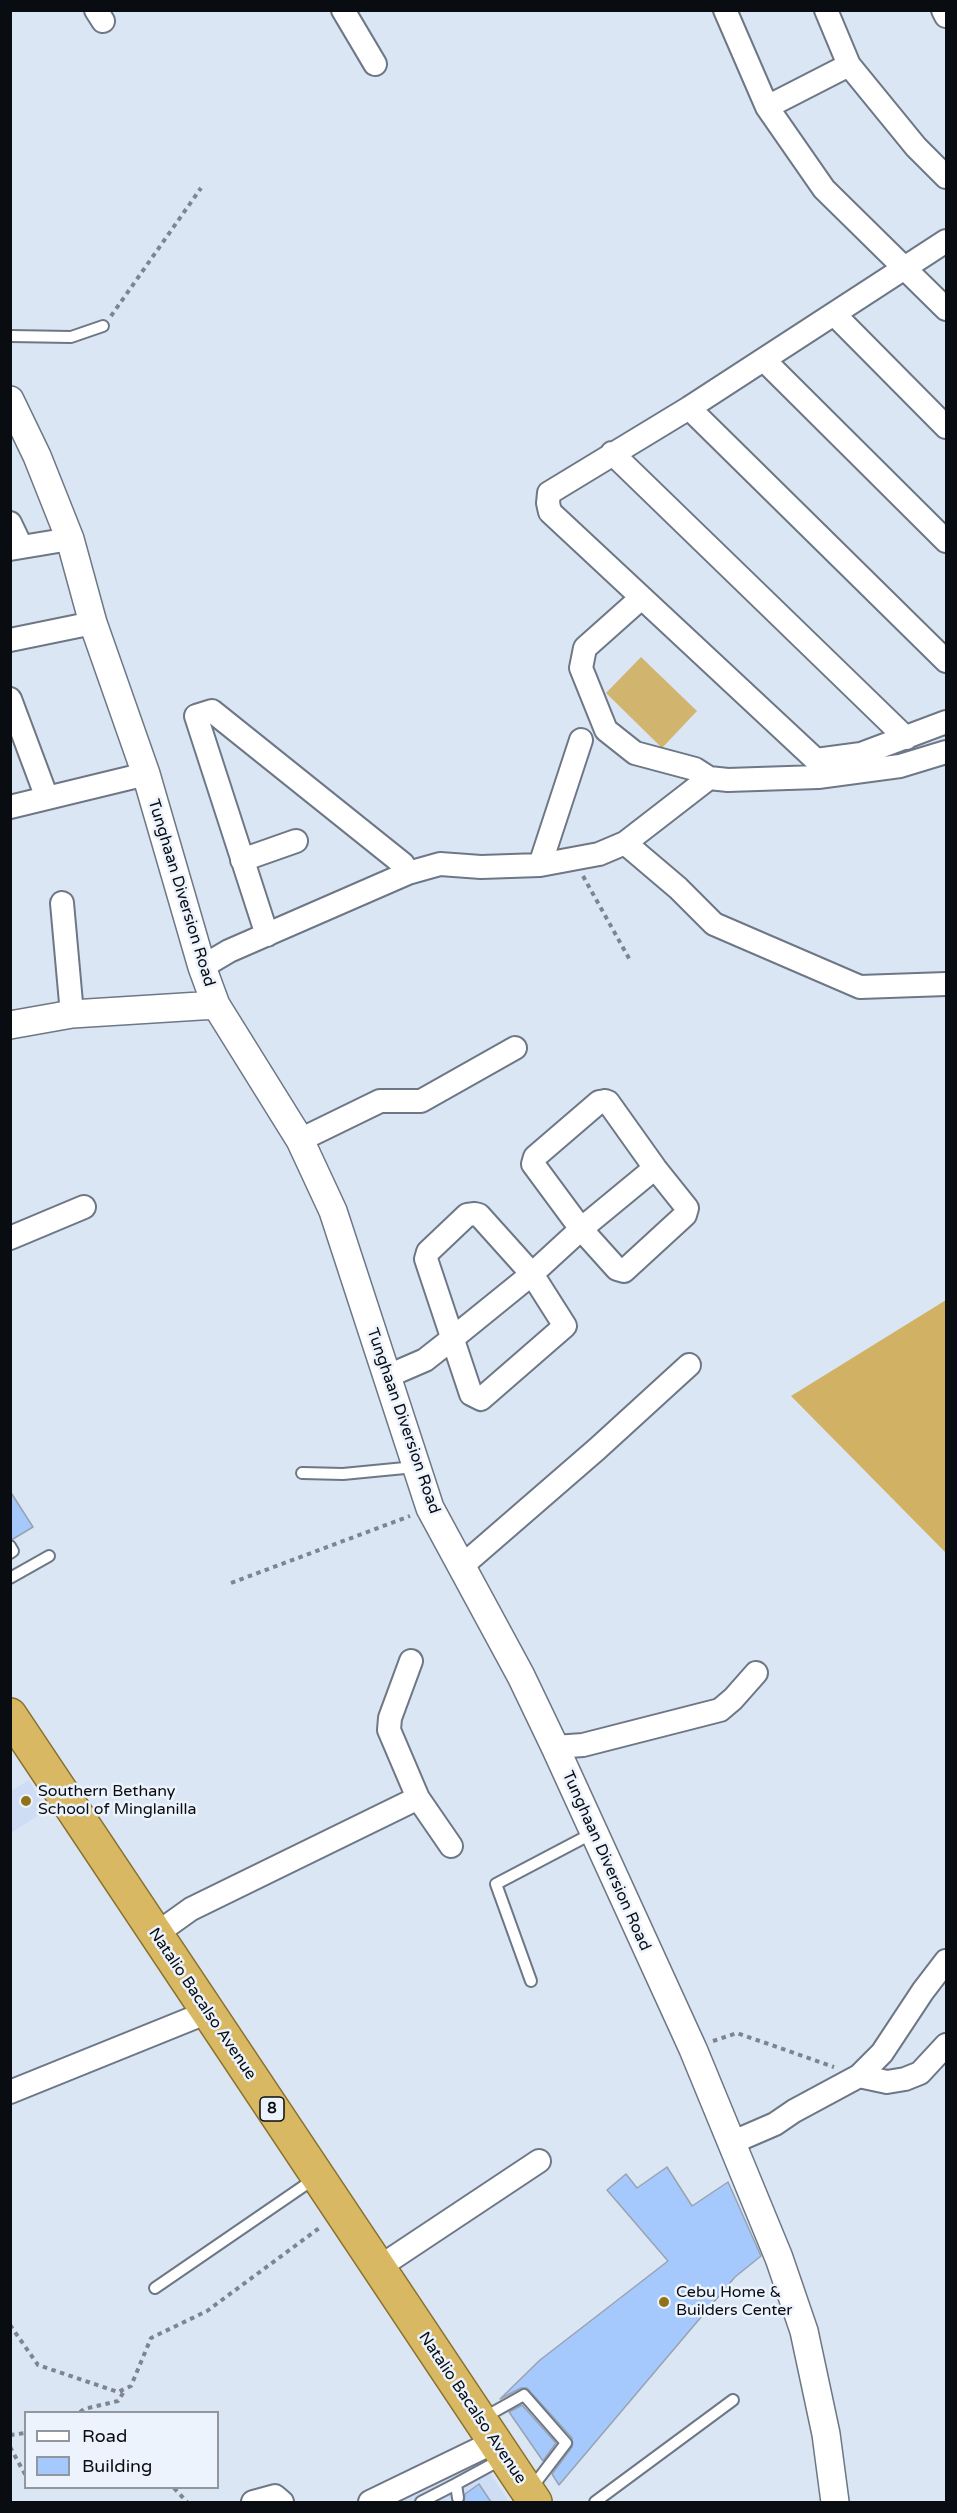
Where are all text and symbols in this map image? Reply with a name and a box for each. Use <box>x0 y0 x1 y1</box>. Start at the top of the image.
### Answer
street label: Tunghaan Diversion Road <box>143 797 219 989</box>
street label: Tunghaan Diversion Road <box>362 1326 444 1516</box>
street label: Tunghaan Diversion Road <box>558 1768 654 1954</box>
place label: Southern Bethany School of Minglanilla <box>38 1782 196 1820</box>
marker: Southern Bethany School of Minglanilla <box>19 1794 33 1808</box>
street label: Natalio Bacalso Avenue <box>144 1924 260 2084</box>
road number: 8 <box>260 2097 284 2121</box>
place label: Cebu Home & Builders Center <box>676 2283 792 2321</box>
marker: Cebu Home & Builders Center <box>657 2295 671 2309</box>
street label: Natalio Bacalso Avenue <box>414 2328 530 2488</box>
legend <box>24 2411 219 2489</box>
text: Road <box>82 2425 127 2447</box>
text: Building <box>82 2455 152 2477</box>

